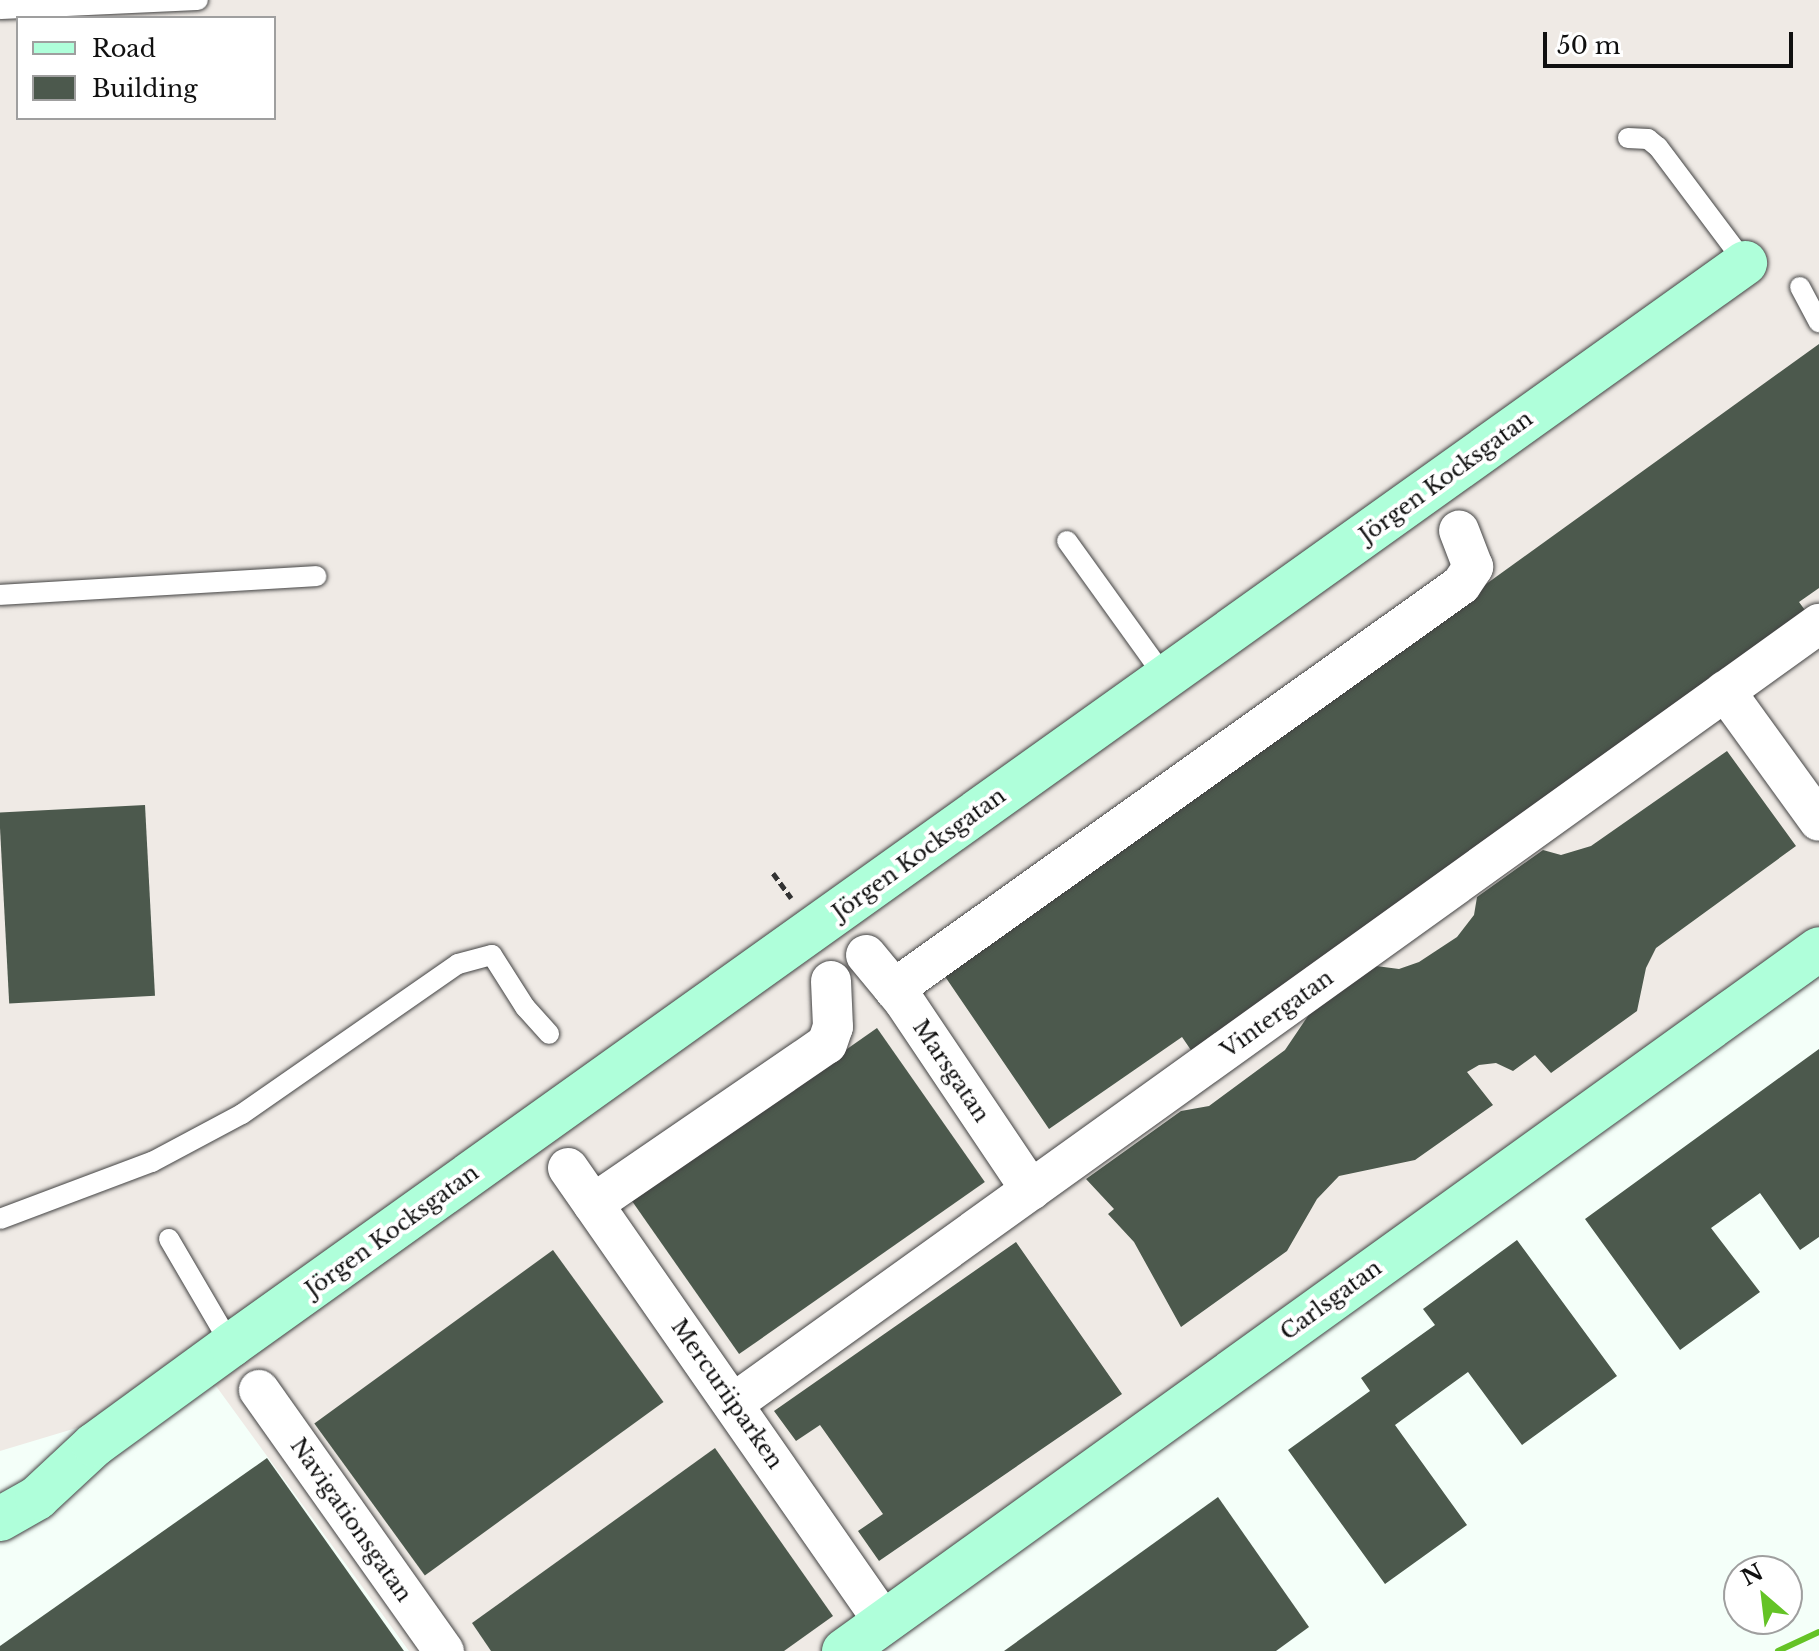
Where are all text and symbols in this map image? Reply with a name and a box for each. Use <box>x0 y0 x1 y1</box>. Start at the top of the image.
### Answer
legend <box>16 16 276 120</box>
scale bar <box>1547 16 1797 66</box>
text: 50 m <box>1557 31 1620 60</box>
text: Road <box>92 34 156 63</box>
text: Building <box>92 74 198 103</box>
street label: Jörgen Kocksgatan <box>1354 405 1538 549</box>
street label: Jörgen Kocksgatan <box>827 782 1011 926</box>
street label: Vintergatan <box>1216 964 1338 1064</box>
street label: Marsgatan <box>907 1015 995 1127</box>
street label: Jörgen Kocksgatan <box>300 1159 484 1303</box>
street label: Carlsgatan <box>1275 1254 1387 1346</box>
street label: Mercuriiparken <box>666 1314 788 1474</box>
street label: Navigationsgatan <box>285 1433 417 1607</box>
north arrow <box>1723 1555 1803 1635</box>
text: N <box>1737 1558 1768 1592</box>

